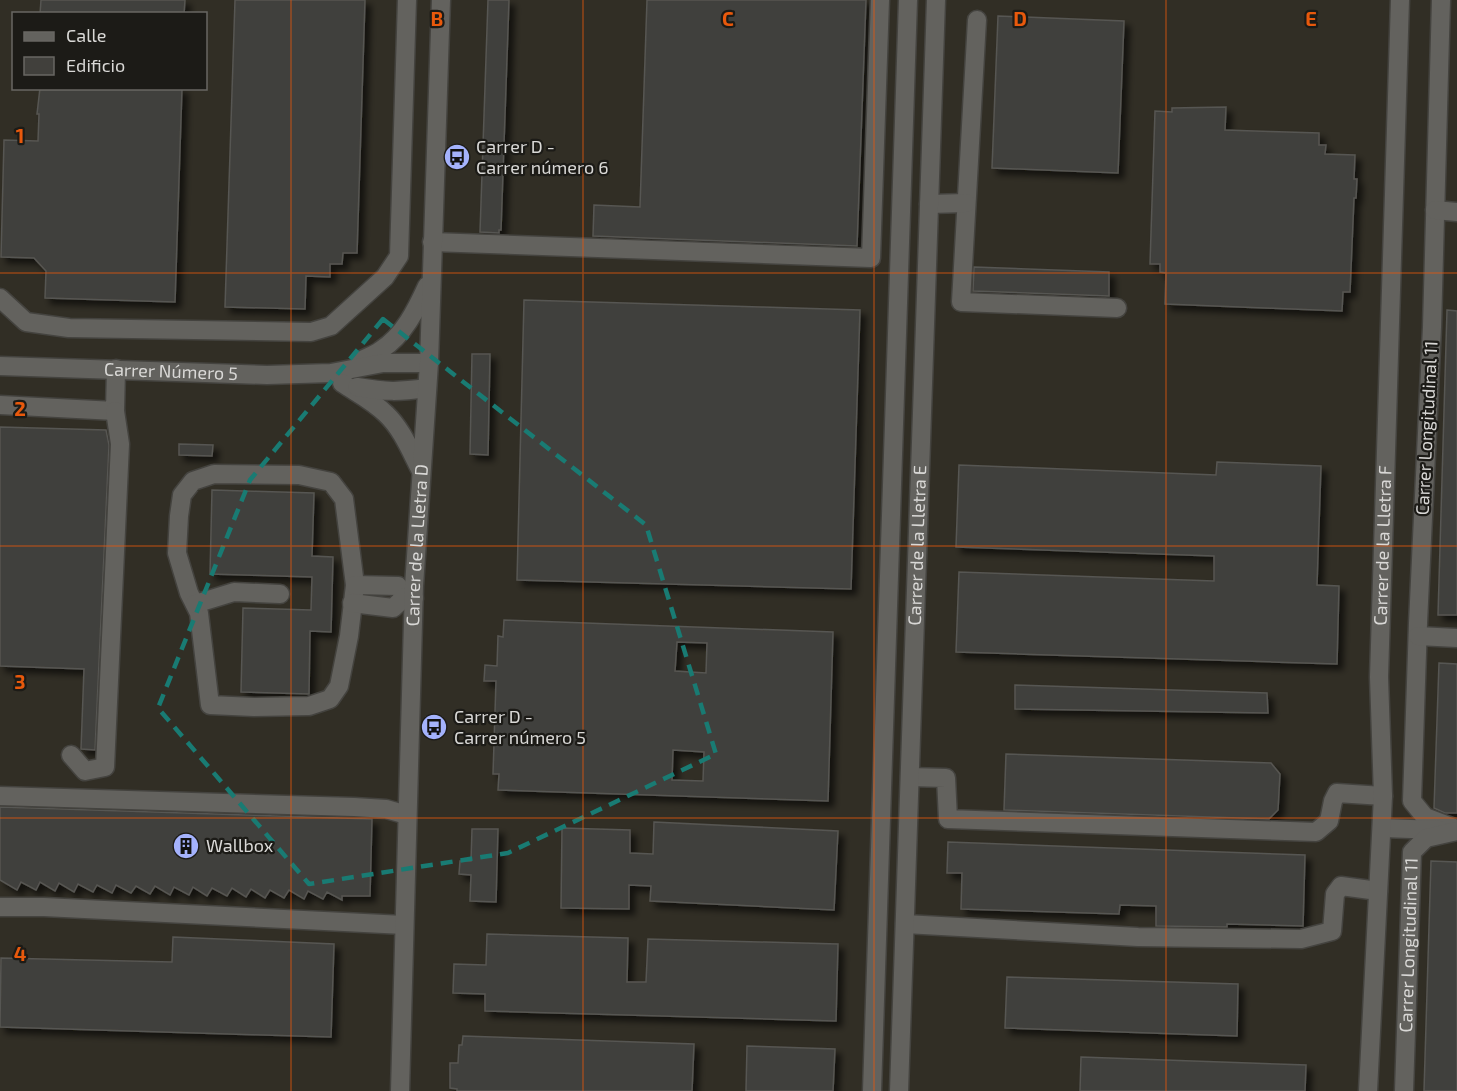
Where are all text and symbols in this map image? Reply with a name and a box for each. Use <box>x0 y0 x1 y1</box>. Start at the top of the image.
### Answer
text: B <box>431 6 443 30</box>
text: C <box>722 6 734 30</box>
text: D <box>1013 6 1027 30</box>
text: E <box>1305 6 1317 30</box>
legend <box>12 12 207 90</box>
text: Calle <box>66 24 107 46</box>
text: Edificio <box>66 54 125 76</box>
text: 1 <box>16 123 24 147</box>
place label: Carrer D - Carrer número 6 <box>476 135 609 178</box>
bus stop icon: Carrer D - Carrer número 6 <box>442 142 472 172</box>
street label: Carrer Longitudinal 11 <box>1410 340 1442 516</box>
street label: Carrer Número 5 <box>104 358 238 384</box>
text: 2 <box>14 396 26 420</box>
street label: Carrer de la Lletra D <box>401 463 432 627</box>
street label: Carrer de la Lletra E <box>903 465 930 626</box>
street label: Carrer de la Lletra F <box>1369 465 1396 626</box>
text: 3 <box>14 669 26 693</box>
place label: Carrer D - Carrer número 5 <box>454 705 586 748</box>
bus stop icon: Carrer D - Carrer número 5 <box>419 712 449 742</box>
building icon: Wallbox <box>171 831 201 861</box>
place label: Wallbox <box>206 834 274 856</box>
street label: Carrer Longitudinal 11 <box>1394 857 1422 1033</box>
text: 4 <box>14 941 27 965</box>

